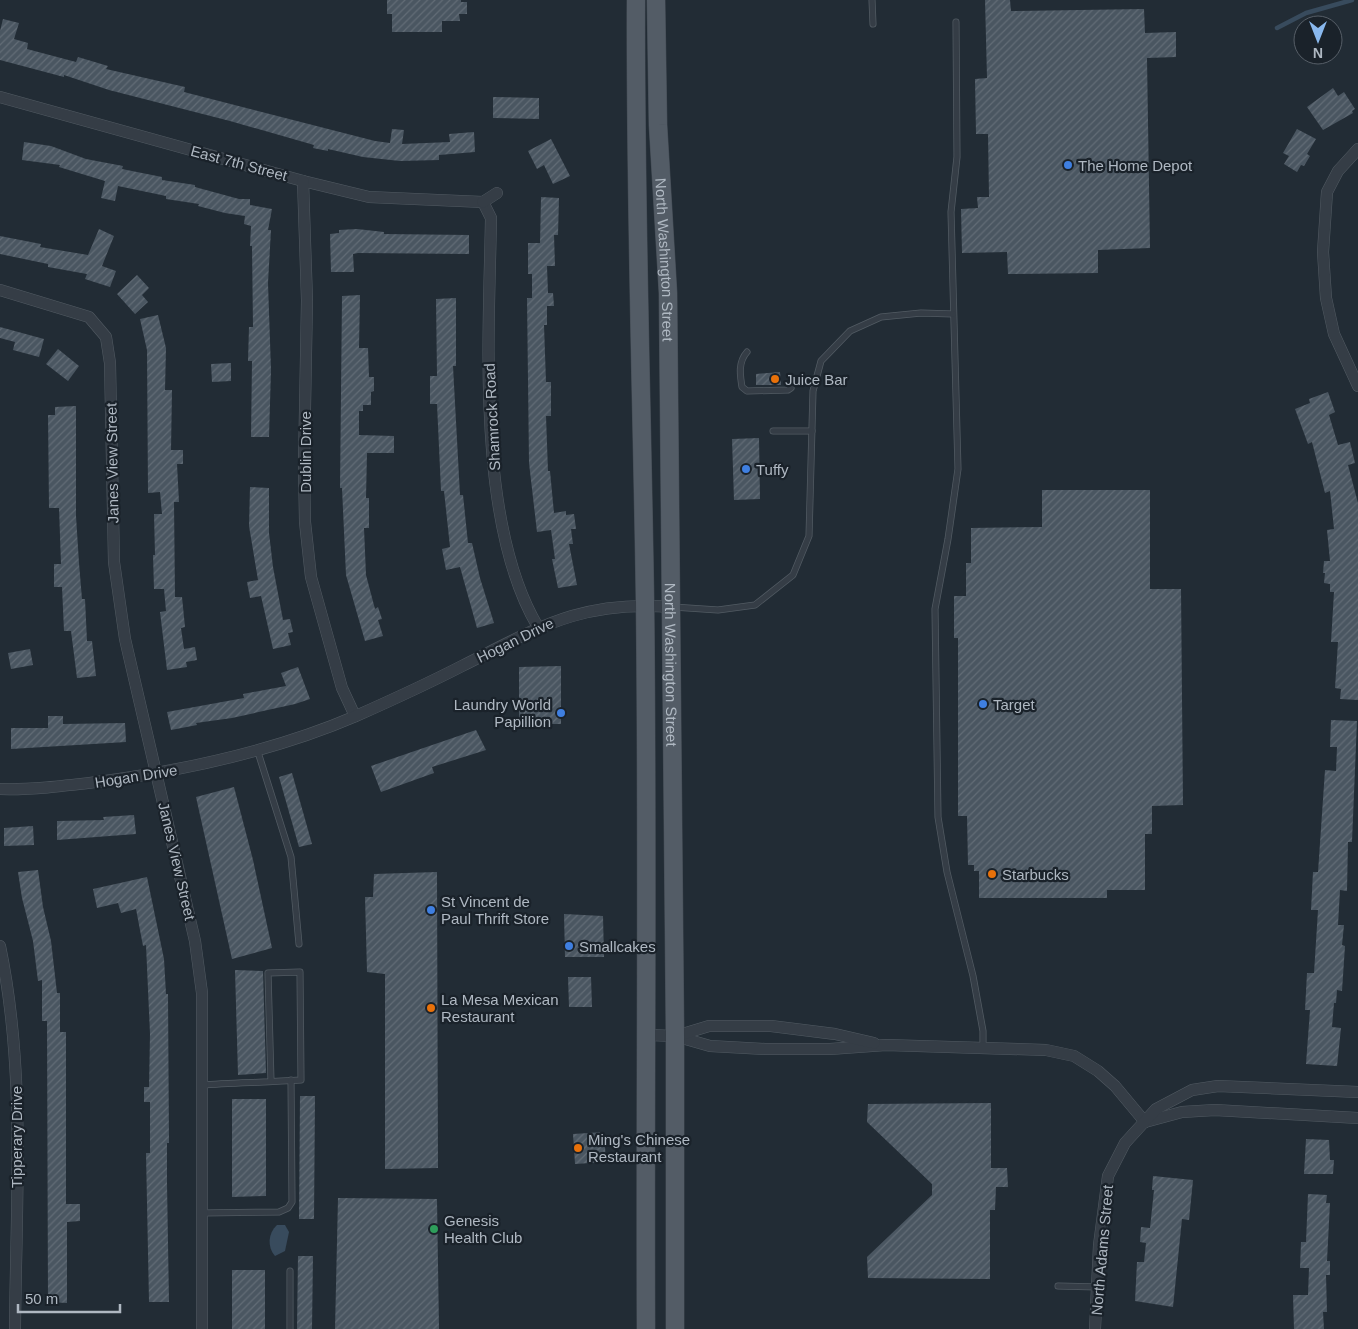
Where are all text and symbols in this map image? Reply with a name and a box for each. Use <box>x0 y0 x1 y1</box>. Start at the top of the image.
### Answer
north arrow <box>1293 15 1343 65</box>
text: N <box>1313 45 1323 61</box>
street label: East 7th Street <box>189 142 290 184</box>
place label: The Home Depot <box>1078 157 1193 174</box>
marker: The Home Depot <box>1062 159 1074 171</box>
street label: North Washington Street <box>653 177 677 342</box>
street label: Shamrock Road <box>481 363 503 471</box>
place label: Juice Bar <box>785 371 848 388</box>
marker: Juice Bar <box>769 373 781 385</box>
street label: Janes View Street <box>102 402 122 523</box>
street label: Dublin Drive <box>297 411 314 493</box>
place label: Tuffy <box>756 461 789 478</box>
marker: Tuffy <box>740 463 752 475</box>
street label: North Washington Street <box>662 583 681 747</box>
street label: Hogan Drive <box>474 614 556 666</box>
place label: Laundry World Papillion <box>454 696 551 730</box>
place label: Target <box>993 696 1036 713</box>
marker: Target <box>977 698 989 710</box>
marker: Laundry World Papillion <box>555 707 567 719</box>
street label: Hogan Drive <box>93 761 179 791</box>
street label: Janes View Street <box>155 800 199 922</box>
place label: Starbucks <box>1002 866 1069 883</box>
marker: Starbucks <box>986 868 998 880</box>
place label: St Vincent de Paul Thrift Store <box>441 893 549 927</box>
marker: St Vincent de Paul Thrift Store <box>425 904 437 916</box>
place label: Smallcakes <box>579 938 656 955</box>
marker: Smallcakes <box>563 940 575 952</box>
place label: La Mesa Mexican Restaurant <box>441 991 559 1025</box>
marker: La Mesa Mexican Restaurant <box>425 1002 437 1014</box>
street label: Tipperary Drive <box>8 1086 25 1188</box>
place label: Ming's Chinese Restaurant <box>588 1131 690 1165</box>
marker: Ming's Chinese Restaurant <box>572 1142 584 1154</box>
street label: North Adams Street <box>1088 1183 1116 1316</box>
place label: Genesis Health Club <box>444 1212 522 1246</box>
marker: Genesis Health Club <box>428 1223 440 1235</box>
scale bar <box>18 1282 120 1314</box>
text: 50 m <box>25 1290 58 1307</box>

